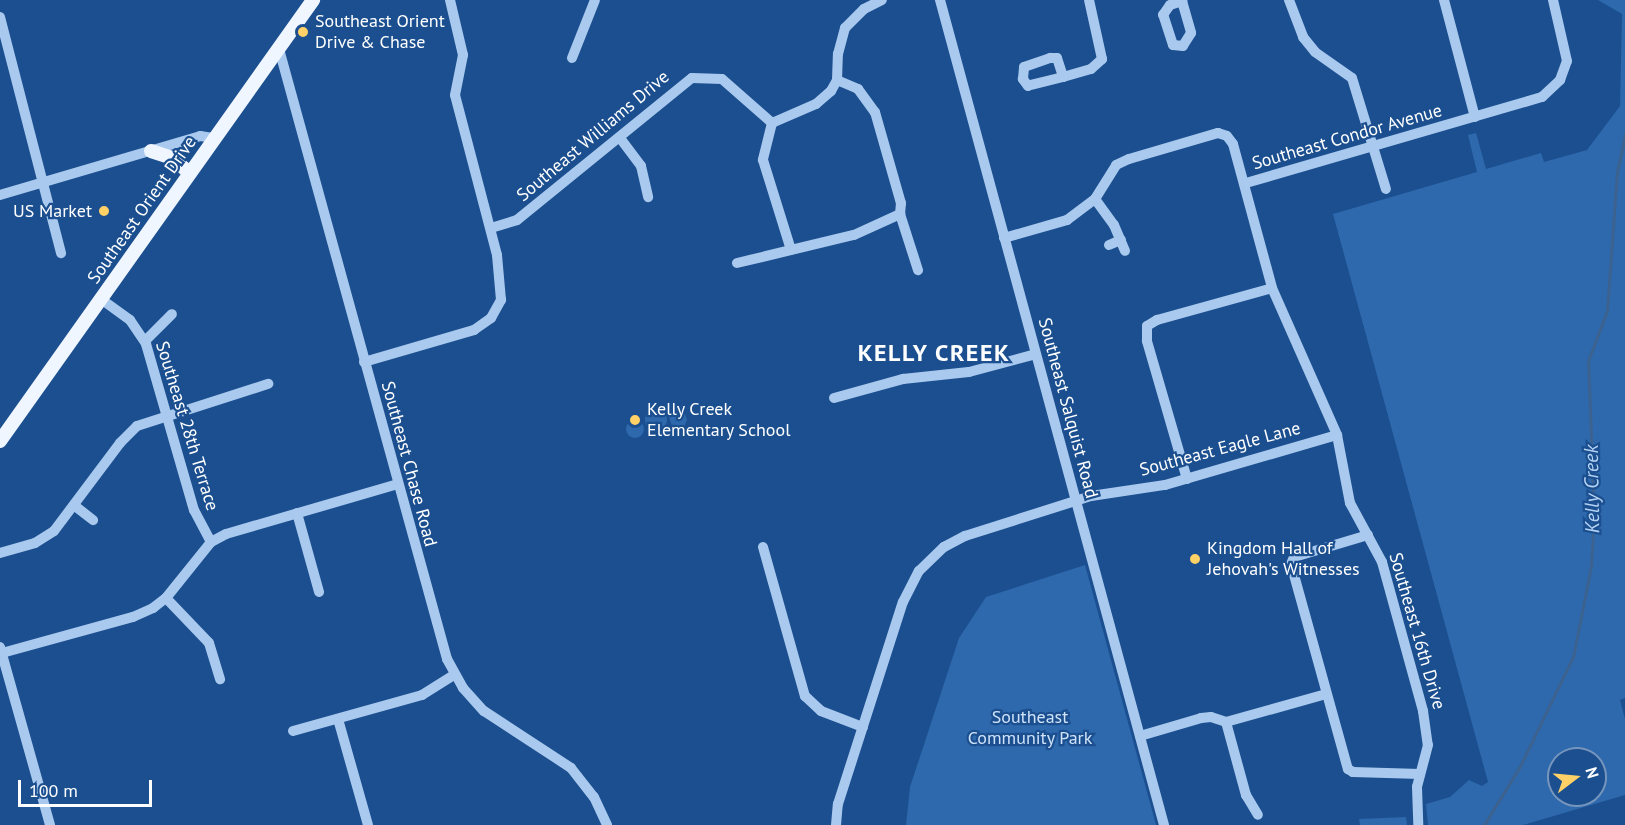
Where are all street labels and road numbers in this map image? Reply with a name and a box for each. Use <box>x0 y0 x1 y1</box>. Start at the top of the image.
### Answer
street label: Southeast Williams Drive <box>512 66 674 206</box>
street label: Southeast Condor Avenue <box>1249 99 1445 175</box>
street label: Southeast Orient Drive <box>83 132 201 288</box>
street label: Southeast Salquist Road <box>1034 315 1102 501</box>
street label: Southeast 28th Terrace <box>151 338 223 514</box>
street label: Southeast Chase Road <box>377 379 441 549</box>
street label: Southeast Eagle Lane <box>1137 417 1303 481</box>
street label: Southeast 16th Drive <box>1384 550 1450 712</box>

